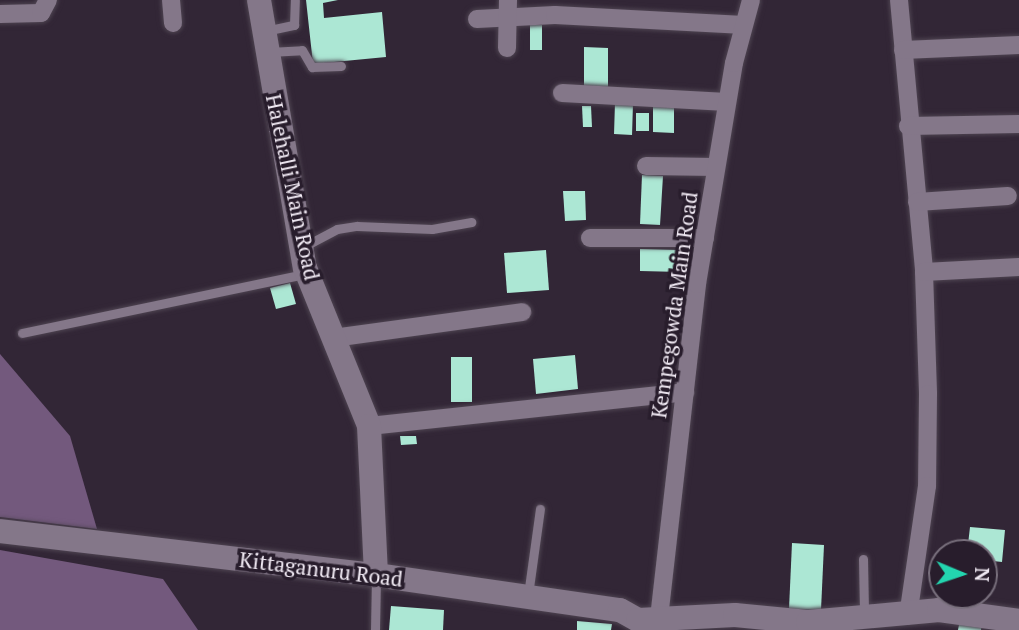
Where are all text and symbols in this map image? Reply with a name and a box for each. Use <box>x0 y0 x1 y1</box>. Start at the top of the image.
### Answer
street label: Halehalli Main Road <box>261 92 325 282</box>
street label: Kempegowda Main Road <box>646 190 702 420</box>
north arrow <box>928 539 998 609</box>
street label: Kittaganuru Road <box>238 546 404 592</box>
text: N <box>970 567 995 582</box>

